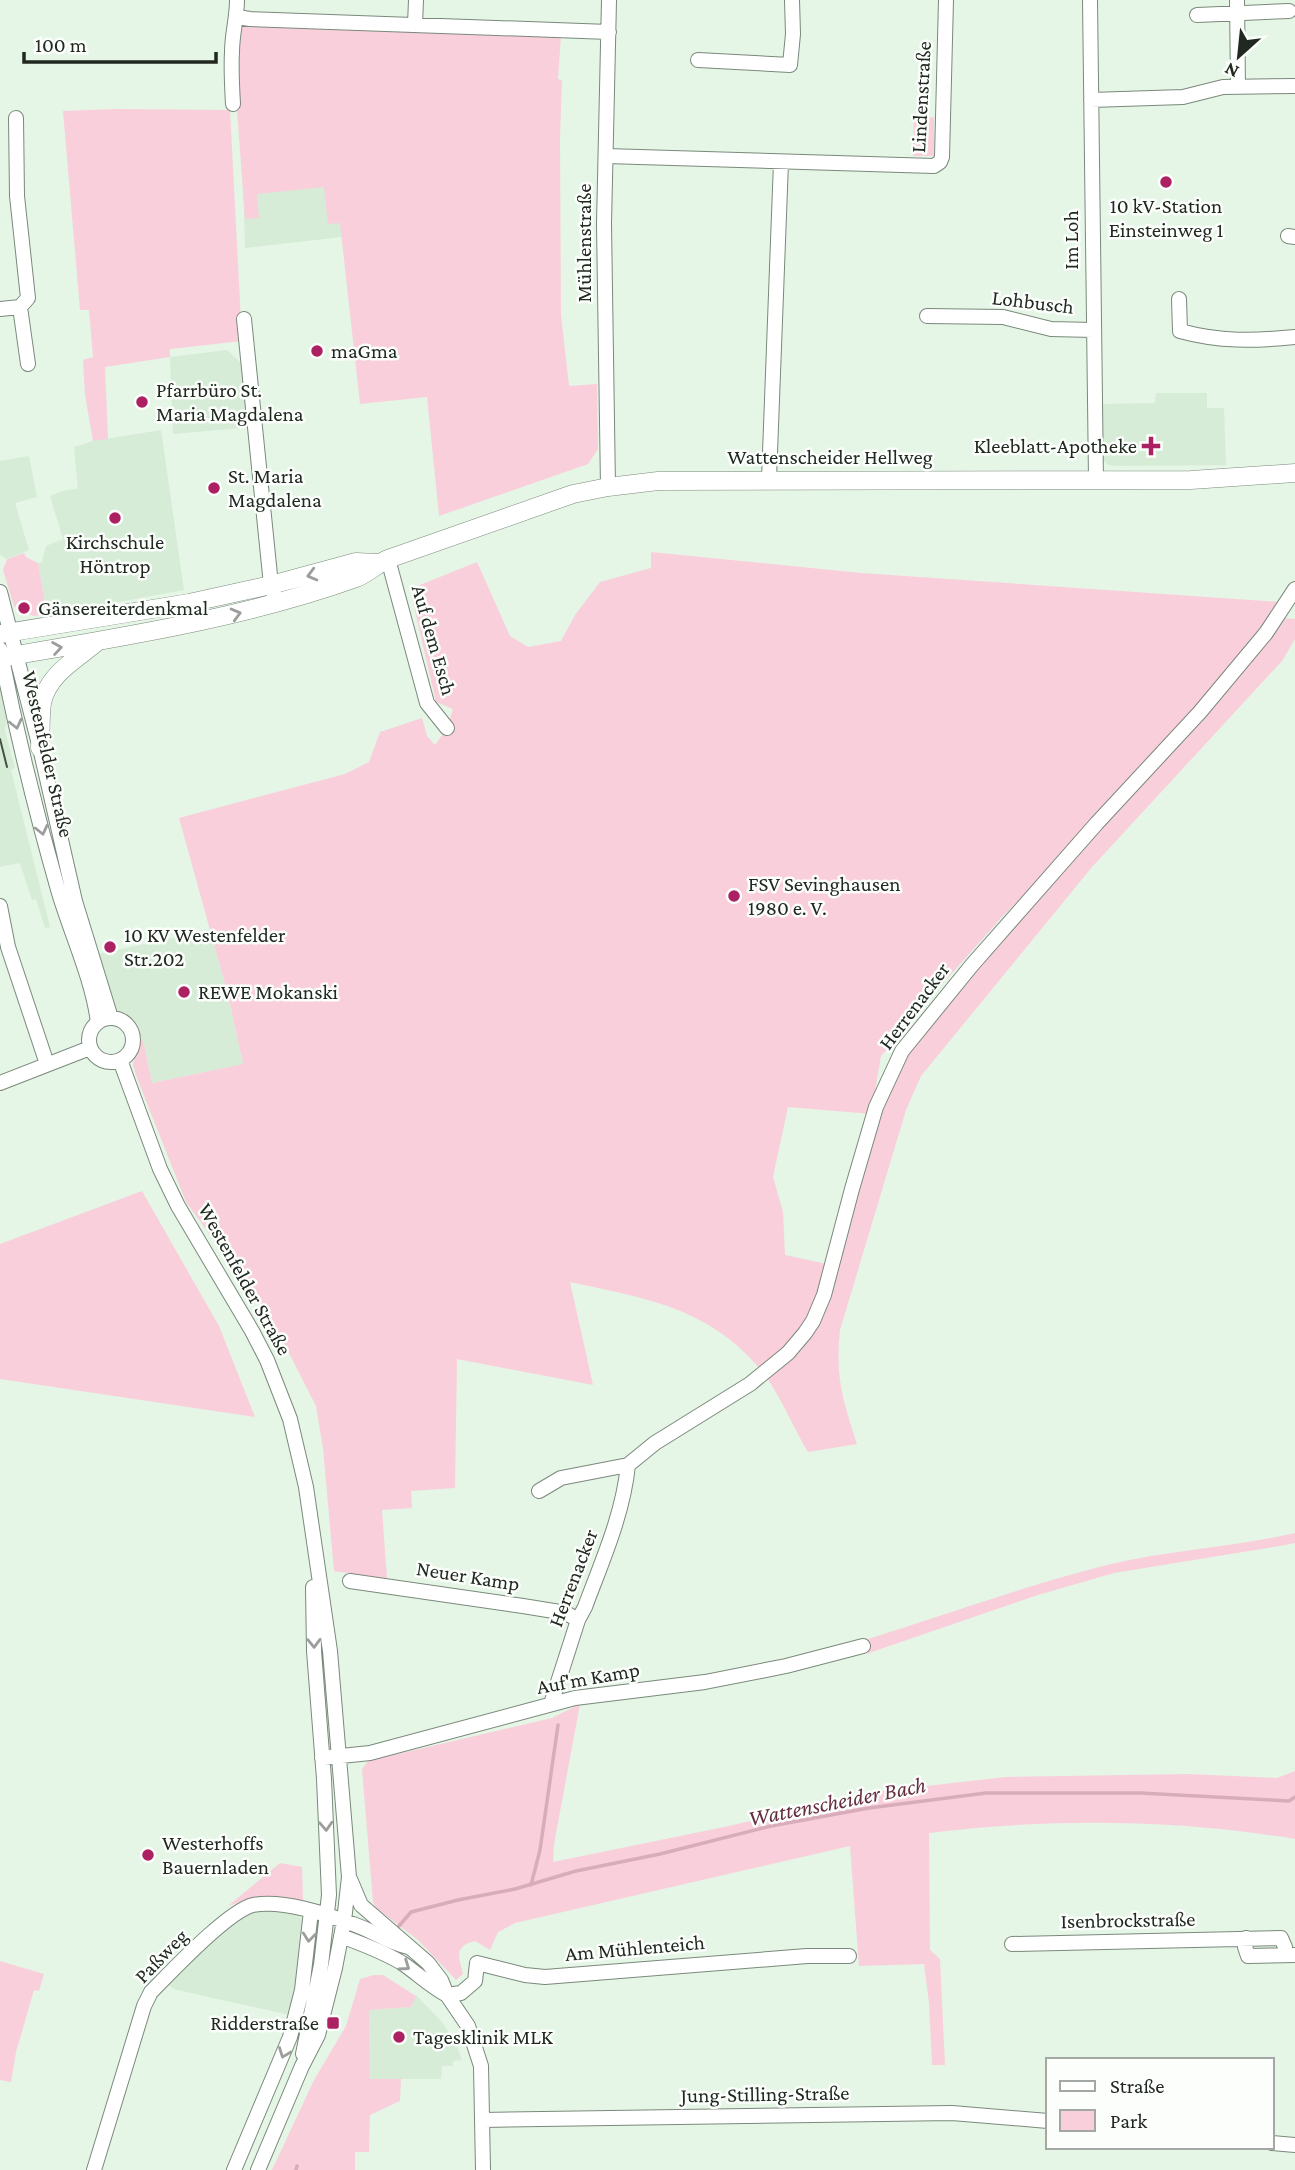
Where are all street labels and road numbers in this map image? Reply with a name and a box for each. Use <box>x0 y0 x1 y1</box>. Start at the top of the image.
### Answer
street label: Lindenstraße <box>906 41 936 153</box>
street label: Mühlenstraße <box>572 184 596 302</box>
street label: Im Loh <box>1059 210 1083 270</box>
street label: Lohbusch <box>991 285 1075 319</box>
street label: Wattenscheider Hellweg <box>727 445 933 469</box>
street label: Auf dem Esch <box>407 582 461 698</box>
street label: Westenfelder Straße <box>17 668 79 840</box>
street label: Herrenacker <box>873 957 955 1054</box>
street label: Westenfelder Straße <box>193 1199 297 1359</box>
street label: Herrenacker <box>543 1525 603 1630</box>
street label: Neuer Kamp <box>415 1556 521 1596</box>
street label: Auf'm Kamp <box>535 1657 641 1699</box>
street label: Isenbrockstraße <box>1060 1907 1196 1933</box>
street label: Paßweg <box>129 1924 193 1988</box>
street label: Am Mühlenteich <box>564 1930 706 1966</box>
street label: Jung-Stilling-Straße <box>678 2081 850 2108</box>

